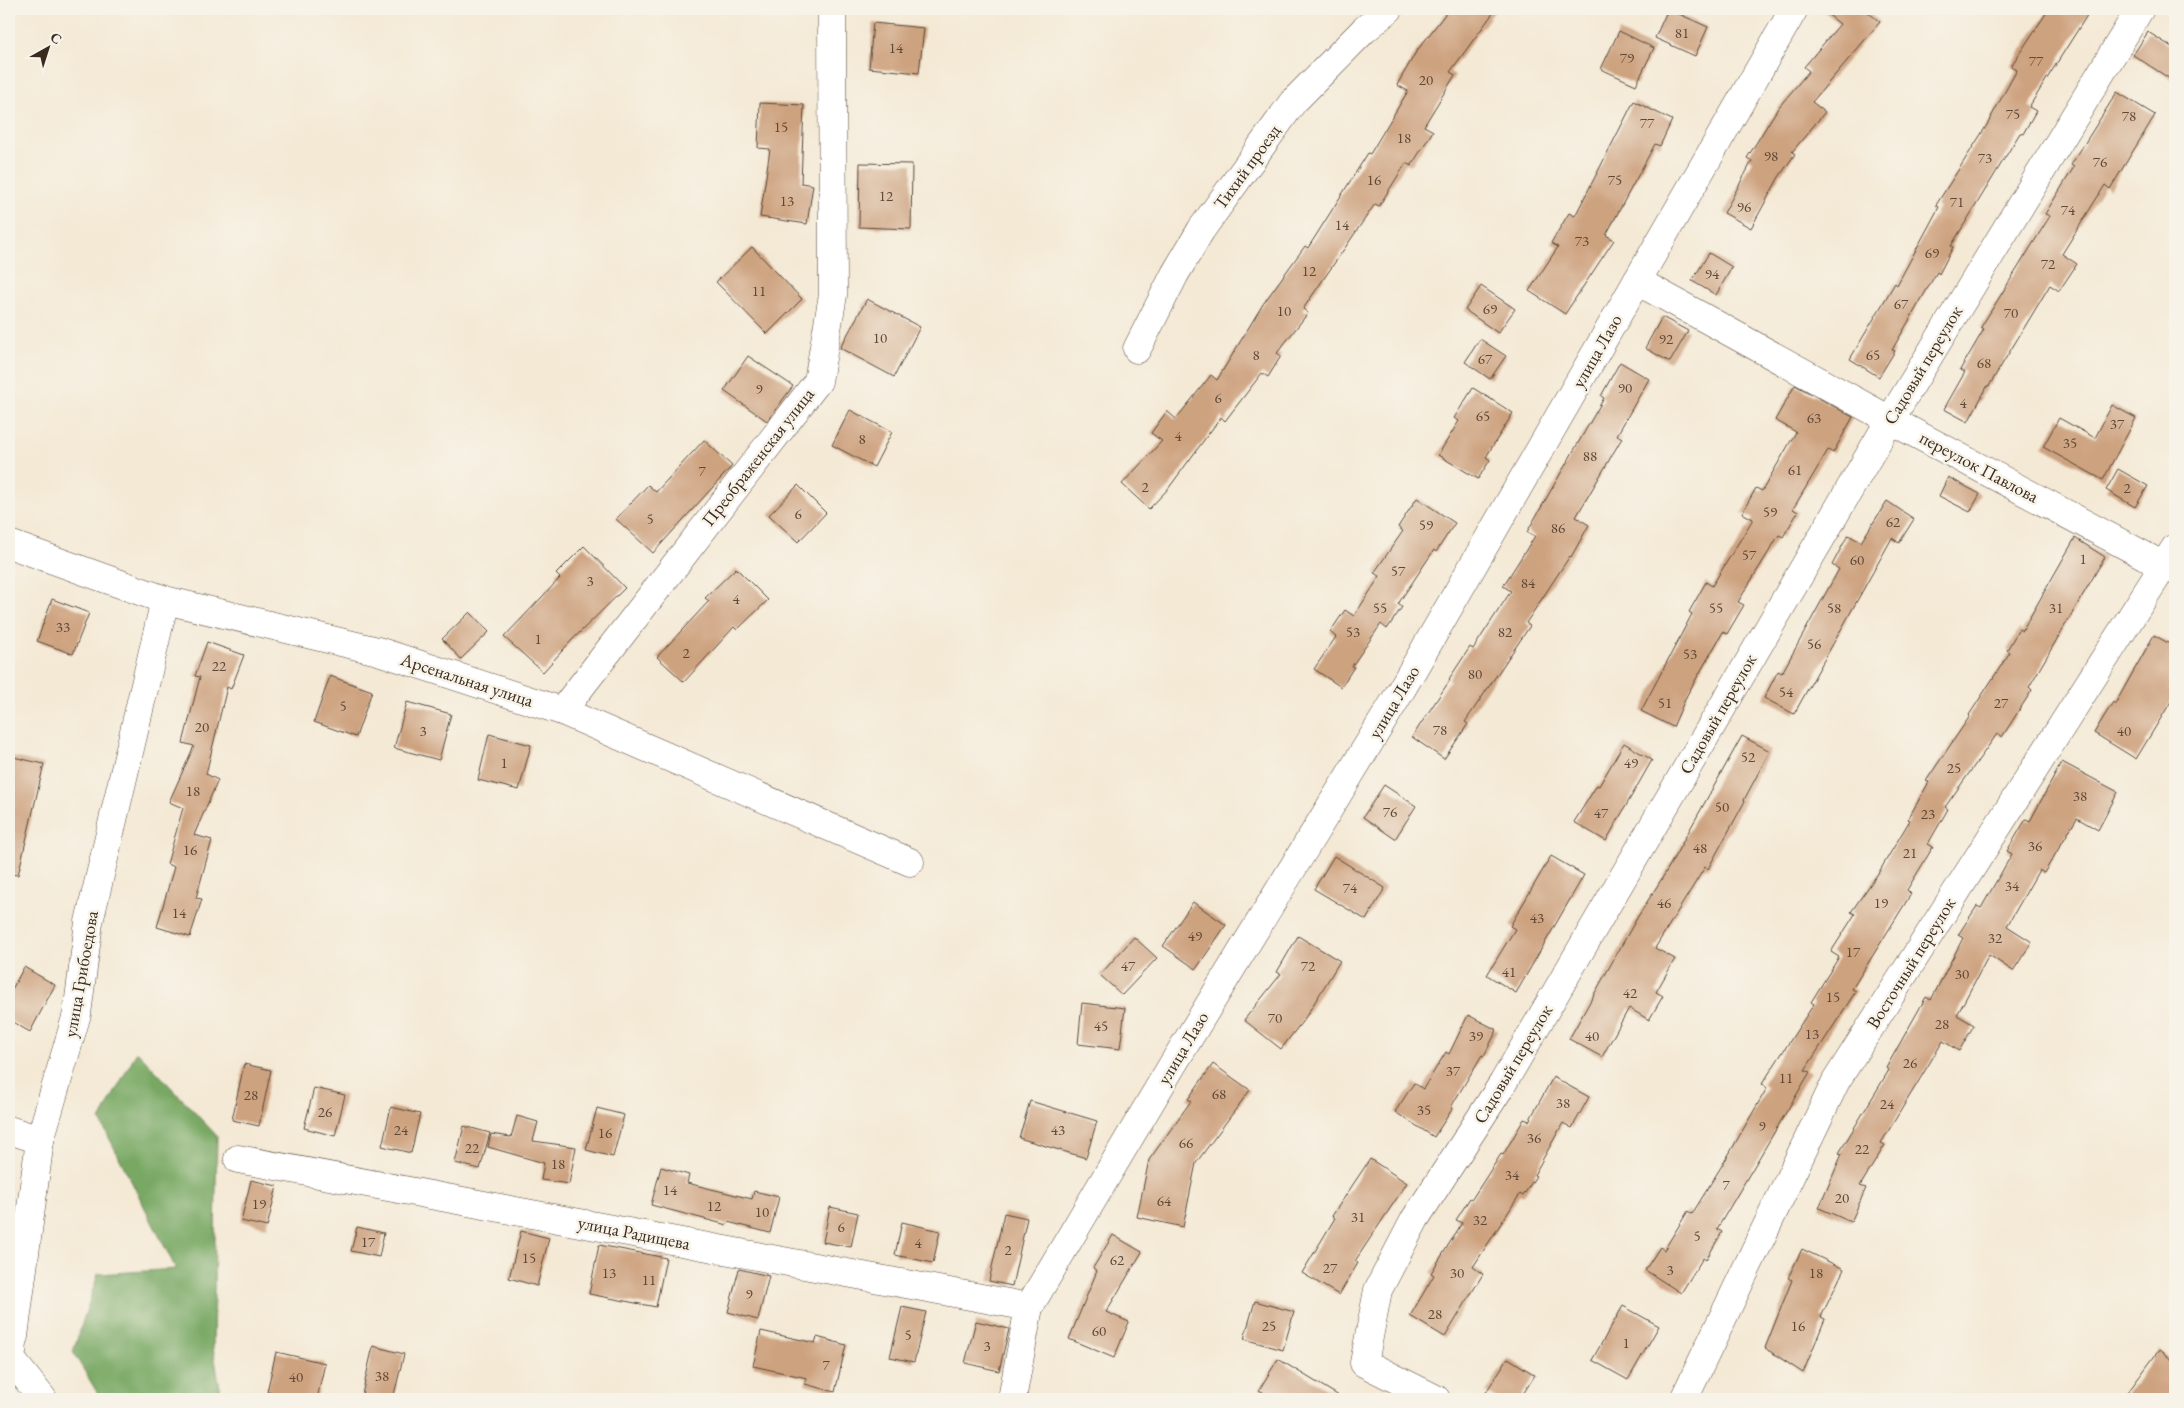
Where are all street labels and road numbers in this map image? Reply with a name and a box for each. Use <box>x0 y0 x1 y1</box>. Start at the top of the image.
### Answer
street label: Тихий проезд <box>1208 120 1285 214</box>
street label: Садовый переулок <box>1878 301 1967 428</box>
street label: улица Лазо <box>1566 310 1627 392</box>
street label: Преображенская улица <box>696 382 819 530</box>
street label: переулок Павлова <box>1916 426 2043 508</box>
street label: Арсенальная улица <box>397 647 537 712</box>
street label: Садовый переулок <box>1674 649 1761 778</box>
street label: улица Лазо <box>1363 661 1424 742</box>
street label: Восточный переулок <box>1861 892 1960 1033</box>
street label: улица Грибоедова <box>58 908 103 1039</box>
street label: Садовый переулок <box>1468 1000 1557 1127</box>
street label: улица Лазо <box>1152 1007 1213 1088</box>
street label: улица Радищева <box>576 1210 693 1255</box>

